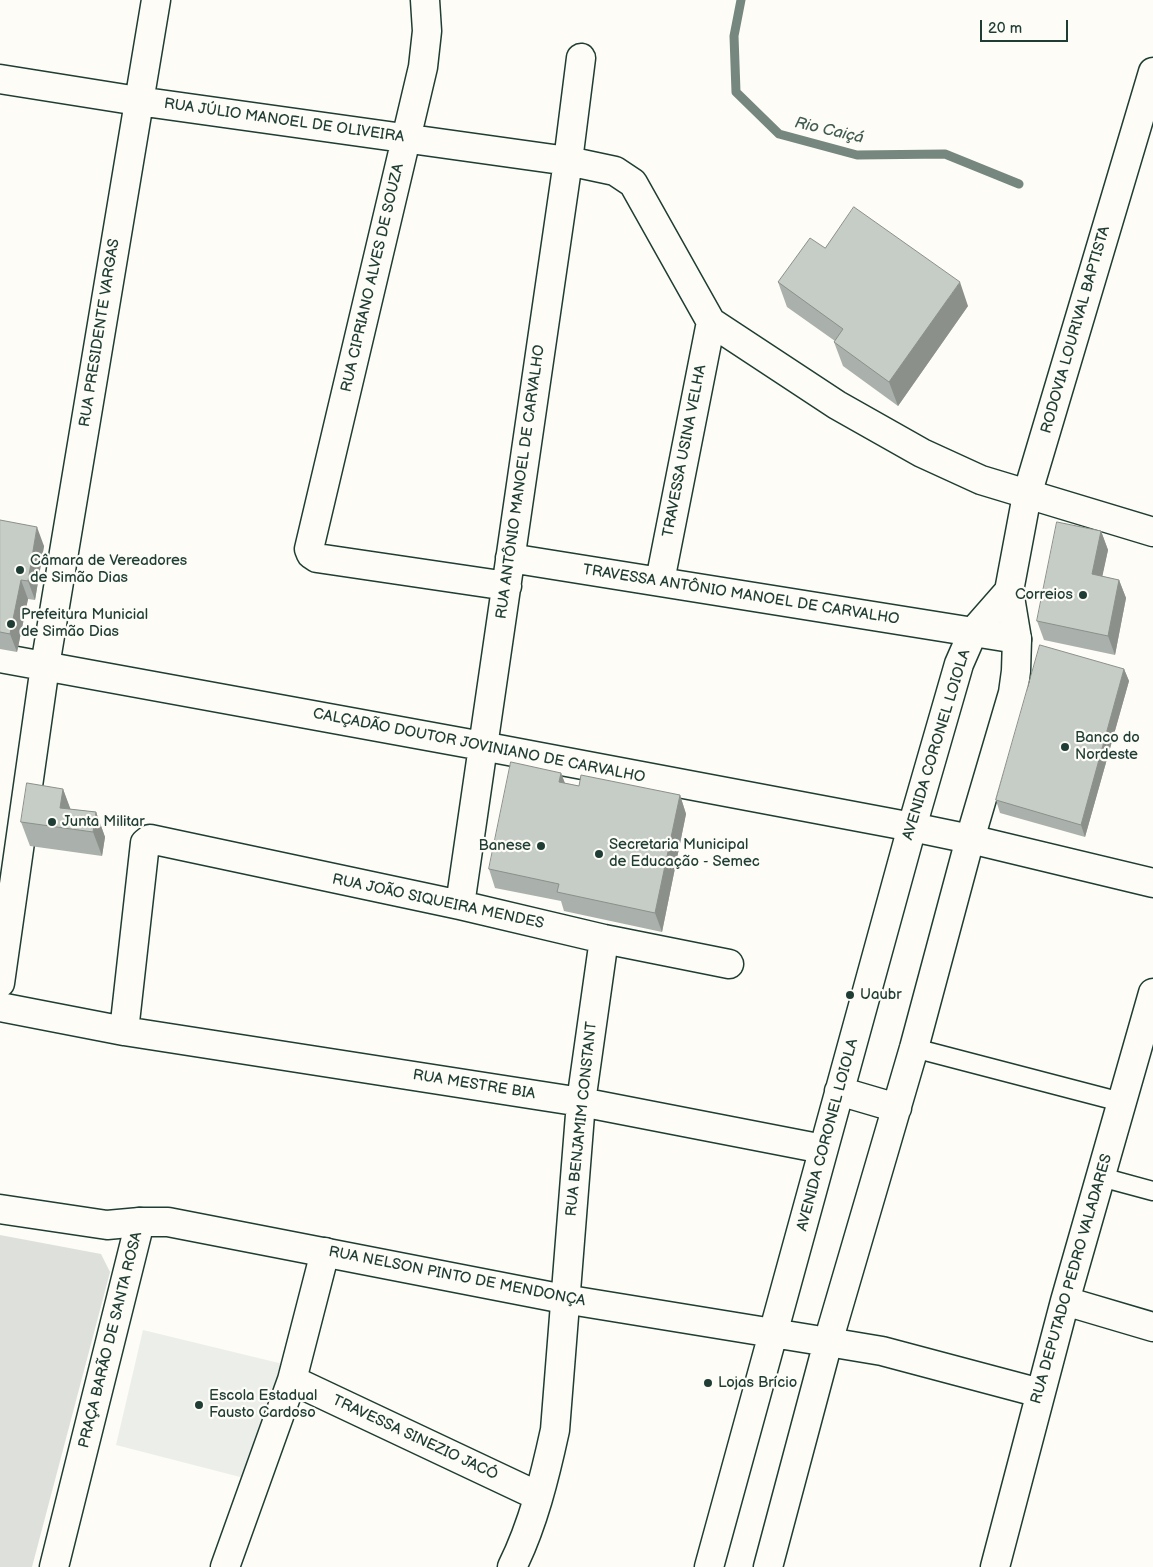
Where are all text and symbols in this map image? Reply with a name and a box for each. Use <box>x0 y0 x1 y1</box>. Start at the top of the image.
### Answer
scale bar <box>983 10 1070 42</box>
text: 20 m <box>988 19 1022 38</box>
street label: RUA JÚLIO MANOEL DE OLIVEIRA <box>163 95 405 147</box>
water label: Rio Caiçá <box>793 114 865 148</box>
street label: RUA CIPRIANO ALVES DE SOUZA <box>338 162 408 394</box>
street label: RODOVIA LOURIVAL BAPTISTA <box>1038 224 1114 436</box>
street label: RUA PRESIDENTE VARGAS <box>76 238 124 428</box>
street label: RUA ANTÔNIO MANOEL DE CARVALHO <box>493 344 549 620</box>
street label: TRAVESSA USINA VELHA <box>659 363 711 539</box>
place label: Câmara de Vereadores de Simão Dias <box>30 552 187 587</box>
street label: TRAVESSA ANTÔNIO MANOEL DE CARVALHO <box>581 561 901 629</box>
marker: Câmara de Vereadores de Simão Dias <box>14 564 26 576</box>
place label: Correios <box>1015 586 1073 604</box>
marker: Correios <box>1077 589 1089 601</box>
place label: Prefeitura Municial de Simão Dias <box>21 606 148 641</box>
marker: Prefeitura Municial de Simão Dias <box>5 618 17 630</box>
street label: AVENIDA CORONEL LOIOLA <box>899 648 975 842</box>
street label: CALÇADÃO DOUTOR JOVINIANO DE CARVALHO <box>311 705 647 787</box>
place label: Banco do Nordeste <box>1075 729 1140 764</box>
marker: Banco do Nordeste <box>1059 741 1071 753</box>
place label: Junta Militar <box>62 813 145 831</box>
marker: Junta Militar <box>46 816 58 828</box>
place label: Secretaria Municipal de Educação - Semec <box>609 836 760 871</box>
place label: Banese <box>479 837 531 855</box>
marker: Banese <box>535 840 547 852</box>
marker: Secretaria Municipal de Educação - Semec <box>593 848 605 860</box>
street label: RUA JOÃO SIQUEIRA MENDES <box>330 871 546 933</box>
place label: Uaubr <box>860 986 902 1004</box>
marker: Uaubr <box>844 989 856 1001</box>
street label: RUA BENJAMIM CONSTANT <box>563 1021 601 1217</box>
street label: AVENIDA CORONEL LOIOLA <box>794 1037 862 1233</box>
street label: RUA MESTRE BIA <box>411 1066 537 1104</box>
street label: RUA DEPUTADO PEDRO VALADARES <box>1028 1152 1116 1406</box>
street label: PRAÇA BARÃO DE SANTA ROSA <box>75 1230 147 1450</box>
street label: RUA NELSON PINTO DE MENDONÇA <box>327 1243 587 1311</box>
place label: Lojas Brício <box>718 1374 797 1392</box>
marker: Lojas Brício <box>702 1377 714 1389</box>
place label: Escola Estadual Fausto Cardoso <box>209 1387 317 1422</box>
street label: TRAVESSA SINEZIO JACÓ <box>329 1392 501 1484</box>
marker: Escola Estadual Fausto Cardoso <box>193 1399 205 1411</box>

